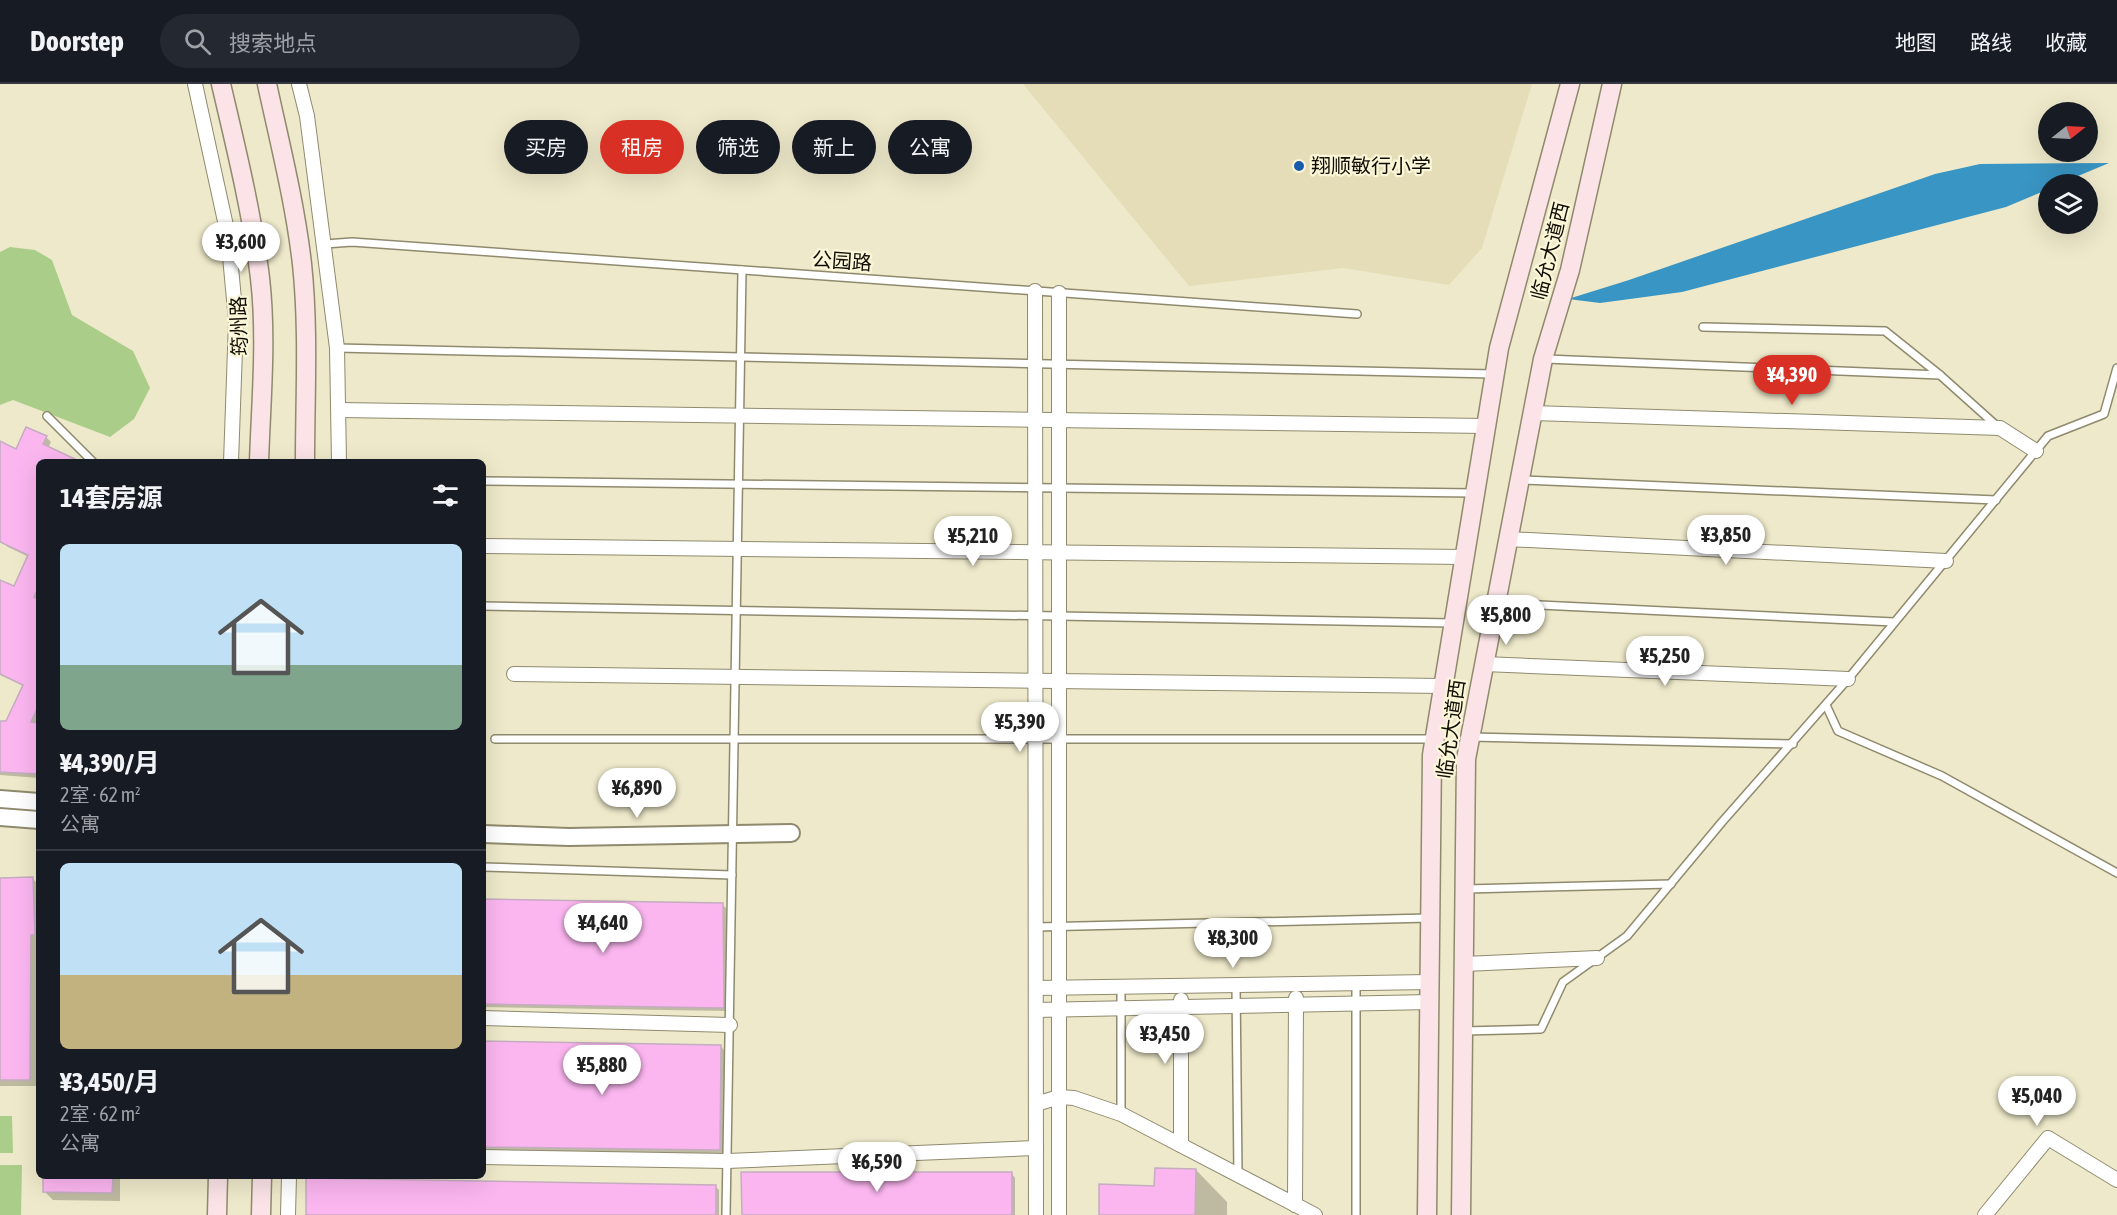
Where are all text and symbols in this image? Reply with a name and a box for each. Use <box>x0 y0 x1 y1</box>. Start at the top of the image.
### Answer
search box <box>160 14 580 68</box>
text: Doorstep <box>30 25 124 57</box>
icon: search <box>181 25 214 58</box>
text: 搜索地点 <box>229 30 317 56</box>
text: 地图 <box>1895 30 1937 54</box>
text: 路线 <box>1970 30 2012 54</box>
text: 收藏 <box>2045 30 2087 54</box>
north arrow <box>2038 102 2098 162</box>
map controls <box>2038 102 2098 234</box>
chip: 买房 <box>504 120 588 174</box>
chip: 租房 <box>600 120 684 174</box>
chip: 筛选 <box>696 120 780 174</box>
chip: 新上 <box>792 120 876 174</box>
chip: 公寓 <box>888 120 972 174</box>
place label: 翔顺敏行小学 <box>1311 154 1431 177</box>
marker: 翔顺敏行小学 <box>1292 159 1306 173</box>
button: layers <box>2038 174 2098 234</box>
street label: 临允大道西 <box>1526 200 1573 302</box>
pin: ¥3,600 <box>192 222 290 273</box>
text: ¥3,600 <box>216 230 266 253</box>
street label: 公园路 <box>811 247 873 274</box>
street label: 筠州路 <box>226 296 251 356</box>
pin: ¥4,390 <box>1743 355 1841 406</box>
text: ¥4,390 <box>1767 363 1817 386</box>
icon: filters <box>429 479 462 512</box>
text: 14套房源 <box>60 483 162 513</box>
pin: ¥3,850 <box>1677 515 1775 566</box>
pin: ¥5,210 <box>924 516 1022 567</box>
text: ¥3,850 <box>1701 523 1751 546</box>
text: ¥5,210 <box>948 524 998 547</box>
icon: home <box>207 583 315 691</box>
pin: ¥5,800 <box>1457 595 1555 646</box>
text: ¥5,800 <box>1481 603 1531 626</box>
pin: ¥5,250 <box>1616 636 1714 687</box>
text: ¥5,250 <box>1640 644 1690 667</box>
street label: 临允大道西 <box>1432 678 1469 780</box>
pin: ¥5,390 <box>971 702 1069 753</box>
text: ¥5,390 <box>995 710 1045 733</box>
text: ¥4,390/月 <box>60 748 160 778</box>
pin: ¥6,890 <box>588 768 686 819</box>
text: ¥6,890 <box>612 776 662 799</box>
text: 2室 · 62 m² <box>60 783 141 806</box>
text: 公寓 <box>60 812 100 835</box>
icon: home <box>207 902 315 1010</box>
pin: ¥4,640 <box>554 903 652 954</box>
text: ¥4,640 <box>578 911 628 934</box>
pin: ¥8,300 <box>1184 918 1282 969</box>
text: ¥8,300 <box>1208 926 1258 949</box>
pin: ¥3,450 <box>1116 1014 1214 1065</box>
text: ¥3,450 <box>1140 1022 1190 1045</box>
pin: ¥5,880 <box>553 1045 651 1096</box>
text: ¥5,880 <box>577 1053 627 1076</box>
text: ¥3,450/月 <box>60 1067 160 1097</box>
pin: ¥5,040 <box>1988 1076 2086 1127</box>
text: ¥5,040 <box>2012 1084 2062 1107</box>
text: 2室 · 62 m² <box>60 1102 141 1125</box>
text: 公寓 <box>60 1131 100 1154</box>
pin: ¥6,590 <box>828 1142 926 1193</box>
text: ¥6,590 <box>852 1150 902 1173</box>

